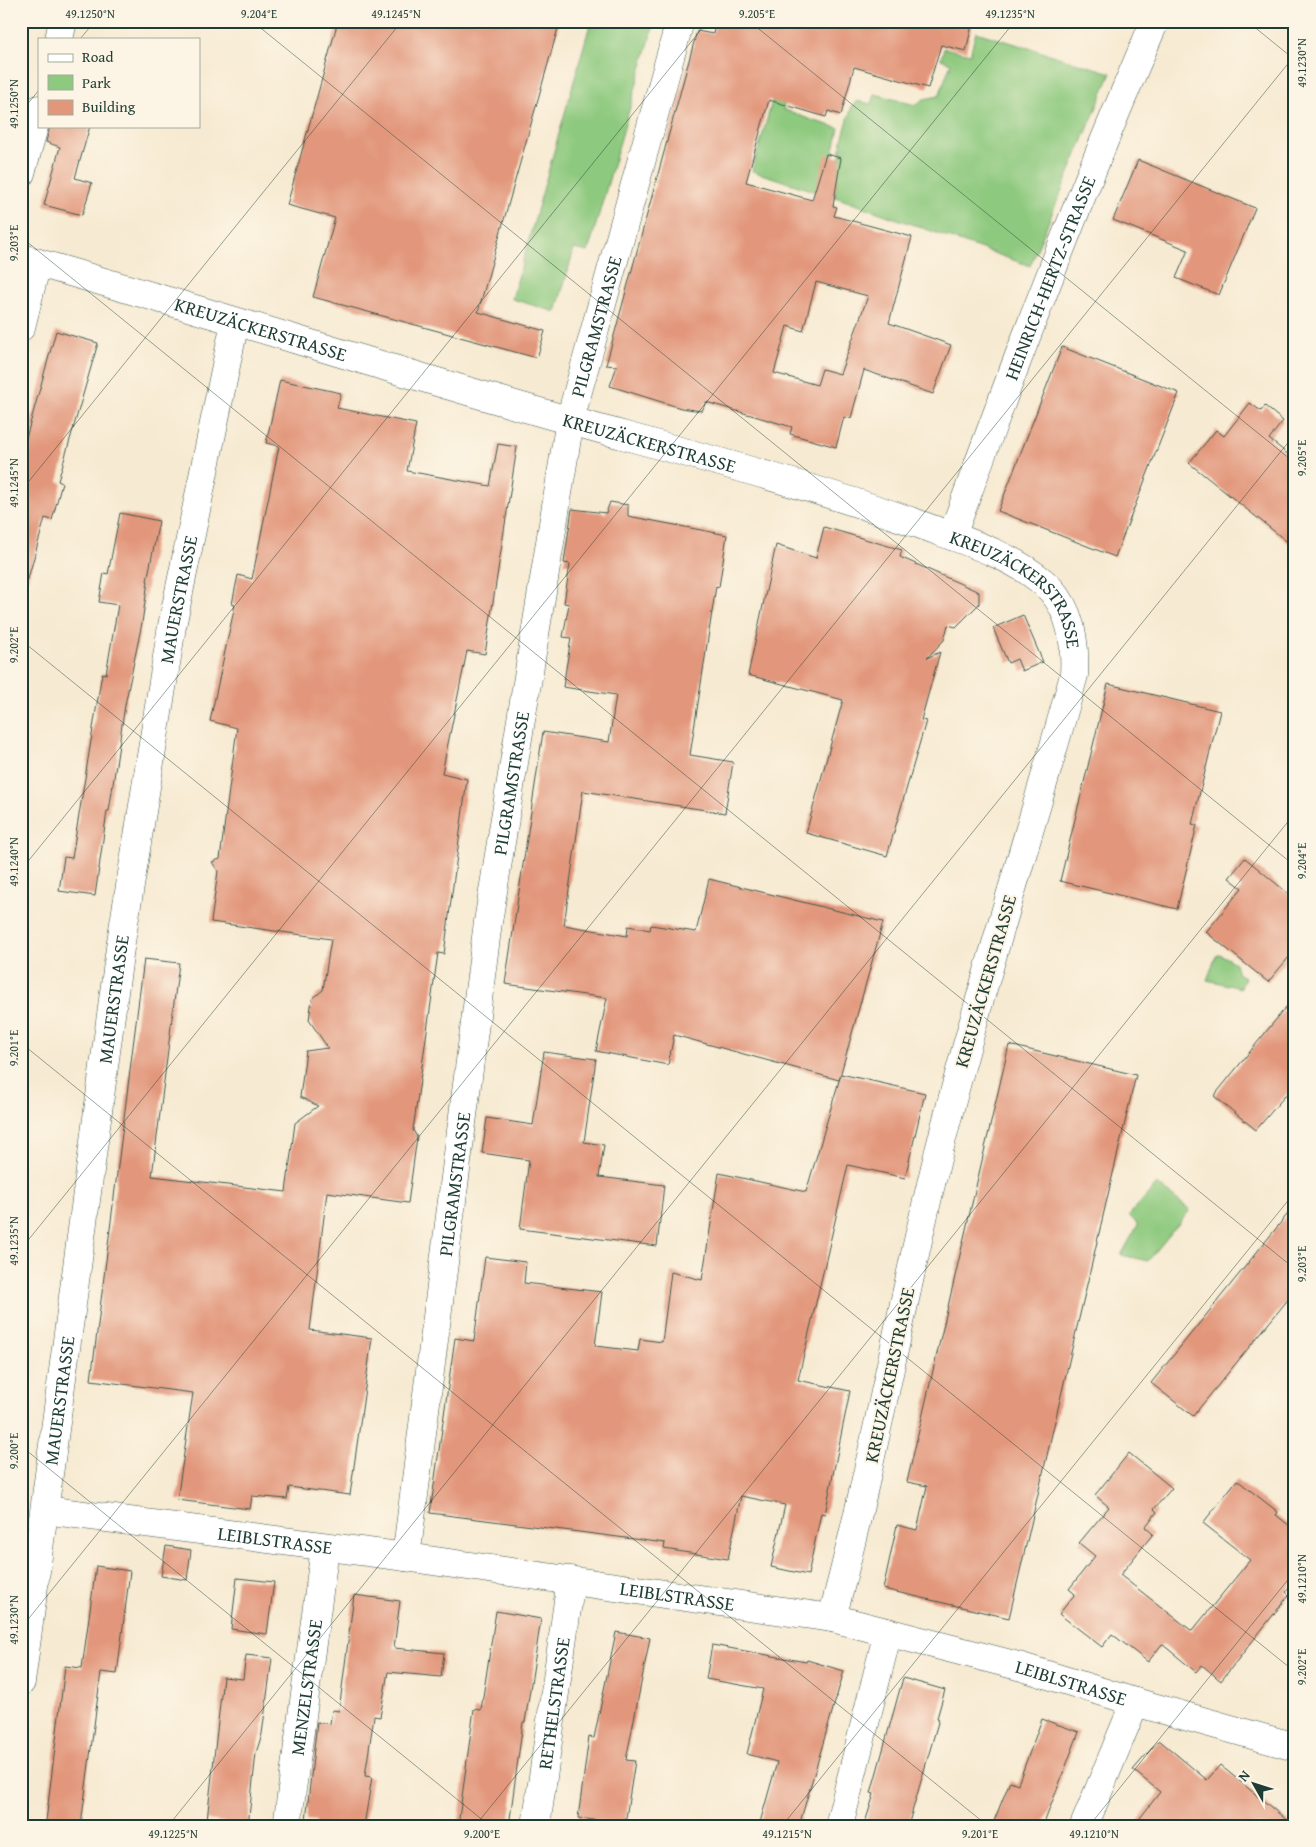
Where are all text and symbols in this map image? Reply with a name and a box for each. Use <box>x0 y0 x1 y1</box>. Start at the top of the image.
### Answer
text: 49.1250°N <box>65 5 115 22</box>
text: 9.204°E <box>241 5 277 22</box>
text: 49.1245°N <box>371 5 421 22</box>
text: 9.205°E <box>739 5 775 22</box>
text: 49.1235°N <box>985 5 1035 22</box>
legend <box>38 38 200 128</box>
text: 49.1230°N <box>1293 38 1310 88</box>
text: Road <box>82 46 113 67</box>
text: Park <box>82 72 111 93</box>
text: 49.1250°N <box>5 79 22 129</box>
text: Building <box>82 96 136 117</box>
street label: HEINRICH-HERTZ-STRASSE <box>997 171 1103 384</box>
text: 9.203°E <box>5 225 22 261</box>
street label: PILGRAMSTRASSE <box>563 252 629 400</box>
street label: KREUZÄCKERSTRASSE <box>171 290 351 368</box>
street label: KREUZÄCKERSTRASSE <box>559 405 740 480</box>
text: 9.205°E <box>1293 440 1310 476</box>
text: 49.1245°N <box>5 458 22 508</box>
street label: KREUZÄCKERSTRASSE <box>946 522 1088 650</box>
street label: MAUERSTRASSE <box>152 532 204 666</box>
text: 9.202°E <box>5 627 22 663</box>
street label: PILGRAMSTRASSE <box>485 709 536 857</box>
text: 49.1240°N <box>5 837 22 887</box>
text: 9.204°E <box>1293 843 1310 879</box>
street label: KREUZÄCKERSTRASSE <box>947 891 1023 1071</box>
street label: MAUERSTRASSE <box>91 932 136 1066</box>
text: 9.201°E <box>5 1030 22 1066</box>
street label: PILGRAMSTRASSE <box>431 1110 477 1258</box>
text: 49.1235°N <box>5 1216 22 1266</box>
text: 9.203°E <box>1293 1246 1310 1282</box>
street label: KREUZÄCKERSTRASSE <box>857 1284 921 1465</box>
street label: MAUERSTRASSE <box>36 1334 82 1467</box>
text: 9.200°E <box>5 1433 22 1469</box>
street label: LEIBLSTRASSE <box>216 1519 334 1561</box>
text: 49.1210°N <box>1293 1554 1310 1604</box>
street label: LEIBLSTRASSE <box>618 1574 737 1618</box>
text: 49.1230°N <box>5 1595 22 1645</box>
street label: MENZELSTRASSE <box>283 1617 329 1757</box>
street label: RETHELSTRASSE <box>530 1635 577 1771</box>
text: 9.202°E <box>1293 1649 1310 1685</box>
street label: LEIBLSTRASSE <box>1012 1652 1131 1713</box>
north arrow <box>1228 1760 1278 1810</box>
text: N <box>1233 1765 1255 1786</box>
text: 49.1225°N <box>148 1825 198 1842</box>
text: 9.200°E <box>464 1825 500 1842</box>
text: 49.1215°N <box>762 1825 812 1842</box>
text: 9.201°E <box>962 1825 998 1842</box>
text: 49.1210°N <box>1069 1825 1119 1842</box>

